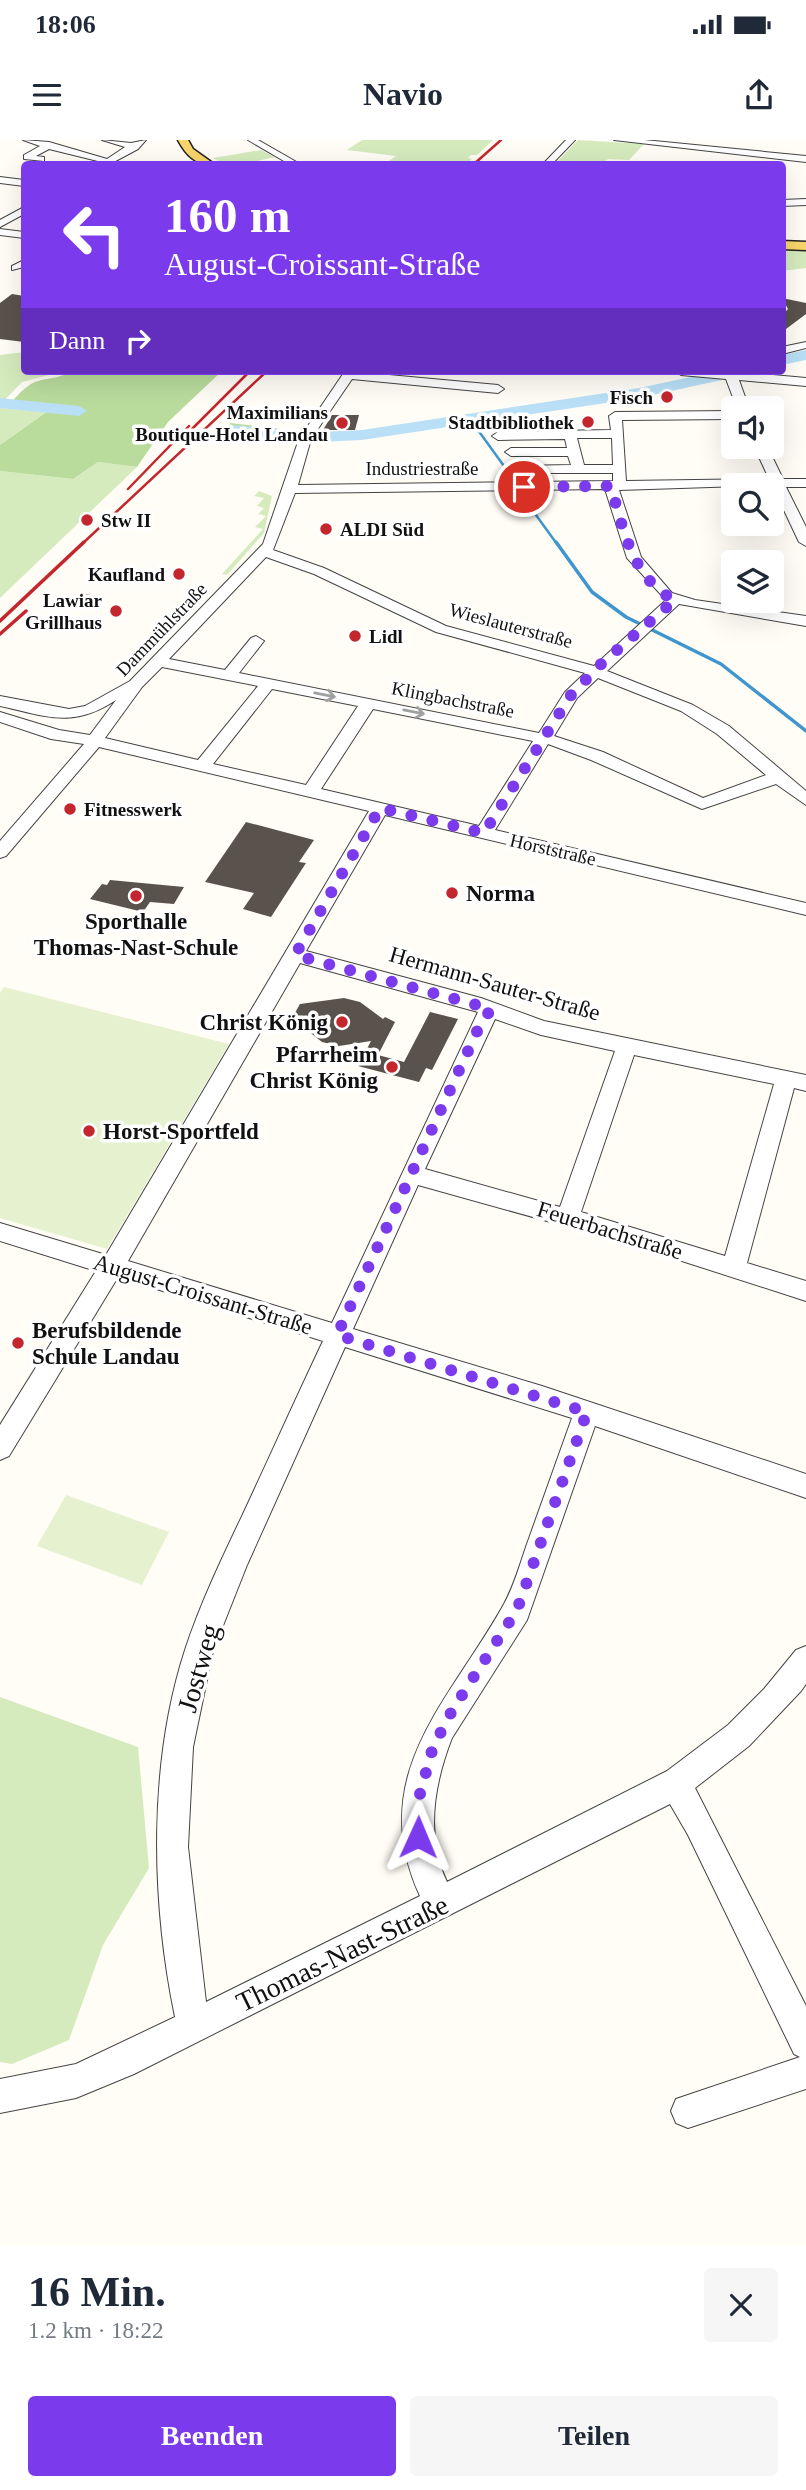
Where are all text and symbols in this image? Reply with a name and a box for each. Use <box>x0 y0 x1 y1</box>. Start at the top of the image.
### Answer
text: 18:06 <box>35 10 96 39</box>
icon: menu <box>28 76 66 114</box>
text: Navio <box>363 76 443 112</box>
icon: share <box>740 76 778 114</box>
text: 160 m <box>164 188 291 243</box>
icon: left <box>49 189 140 280</box>
text: August-Croissant-Straße <box>164 246 480 282</box>
icon: right <box>119 322 157 360</box>
text: Dann <box>49 326 105 355</box>
place label: Fisch <box>610 387 653 408</box>
marker: Fisch <box>659 389 675 405</box>
map controls <box>721 396 784 613</box>
button: sound <box>721 396 784 459</box>
place label: Maximilians Boutique-Hotel Landau <box>135 402 328 445</box>
place label: Stadtbibliothek <box>448 412 574 433</box>
marker: Stadtbibliothek <box>580 414 596 430</box>
marker: Maximilians Boutique-Hotel Landau <box>334 415 350 431</box>
pin <box>494 457 554 517</box>
street label: Industriestraße <box>366 458 478 479</box>
icon: arrive <box>505 468 543 506</box>
button: search <box>721 473 784 536</box>
place label: Stw II <box>101 510 151 531</box>
marker: Stw II <box>79 512 95 528</box>
place label: ALDI Süd <box>340 519 424 540</box>
marker: ALDI Süd <box>318 521 334 537</box>
button: layers <box>721 550 784 613</box>
place label: Kaufland <box>88 564 165 585</box>
marker: Kaufland <box>171 566 187 582</box>
street label: Dammühlstraße <box>112 578 211 680</box>
place label: Lawiar Grillhaus <box>25 590 103 633</box>
street label: Wieslauterstraße <box>447 599 575 652</box>
marker: Lawiar Grillhaus <box>108 603 124 619</box>
place label: Lidl <box>369 626 403 647</box>
marker: Lidl <box>347 628 363 644</box>
street label: Klingbachstraße <box>390 677 516 722</box>
one-way arrow <box>313 689 336 702</box>
one-way arrow <box>402 706 425 720</box>
place label: Fitnesswerk <box>84 799 183 820</box>
marker: Fitnesswerk <box>62 801 78 817</box>
street label: Horststraße <box>508 829 598 870</box>
place label: Norma <box>466 881 535 906</box>
marker: Norma <box>444 885 460 901</box>
marker: Sporthalle Thomas-Nast-Schule <box>128 888 144 904</box>
place label: Sporthalle Thomas-Nast-Schule <box>34 909 238 960</box>
street label: Hermann-Sauter-Straße <box>387 941 603 1026</box>
place label: Christ König <box>200 1010 328 1035</box>
marker: Christ König <box>334 1014 350 1030</box>
place label: Pfarrheim Christ König <box>250 1042 378 1093</box>
marker: Pfarrheim Christ König <box>384 1059 400 1075</box>
place label: Horst-Sportfeld <box>103 1119 259 1144</box>
marker: Horst-Sportfeld <box>81 1123 97 1139</box>
street label: Feuerbachstraße <box>534 1196 686 1264</box>
street label: August-Croissant-Straße <box>90 1249 315 1340</box>
place label: Berufsbildende Schule Landau <box>32 1318 182 1369</box>
marker: Berufsbildende Schule Landau <box>10 1335 26 1351</box>
street label: Jostweg <box>171 1620 226 1716</box>
position arrow <box>381 1800 455 1874</box>
street label: Thomas-Nast-Straße <box>231 1889 453 2018</box>
button: close <box>704 2268 778 2342</box>
text: 16 Min. <box>28 2269 166 2315</box>
text: 1.2 km · 18:22 <box>28 2318 163 2343</box>
button: Beenden <box>28 2396 396 2476</box>
button: Teilen <box>410 2396 778 2476</box>

